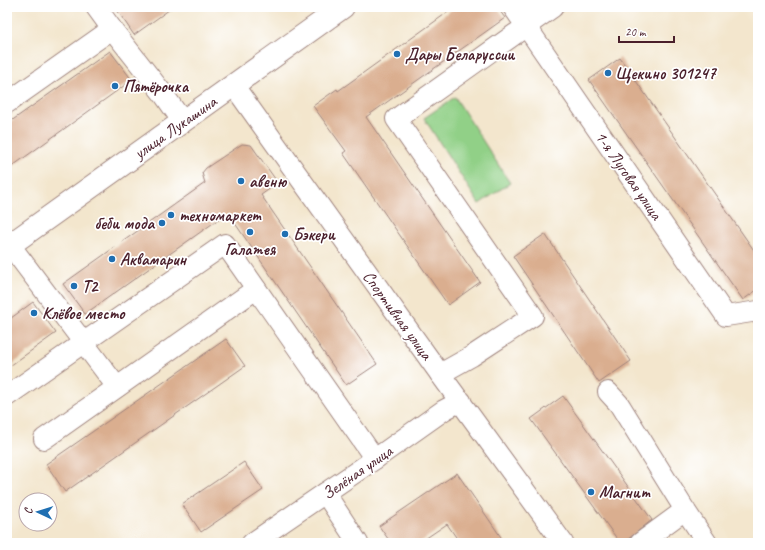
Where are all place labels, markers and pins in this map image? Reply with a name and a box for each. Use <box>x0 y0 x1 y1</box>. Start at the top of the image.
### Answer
place label: Дары Беларуссии <box>405 44 515 65</box>
marker: Дары Беларуссии <box>392 49 402 59</box>
place label: Щекино 301247 <box>616 63 718 84</box>
marker: Щекино 301247 <box>603 68 613 78</box>
place label: Пятёрочка <box>123 76 190 97</box>
marker: Пятёрочка <box>110 81 120 91</box>
place label: авеню <box>249 171 287 192</box>
marker: авеню <box>236 176 246 186</box>
place label: техномаркет <box>179 205 262 226</box>
marker: техномаркет <box>166 210 176 220</box>
place label: беби мода <box>95 213 155 234</box>
marker: беби мода <box>157 218 167 228</box>
place label: Бэкери <box>293 224 336 245</box>
marker: Галатея <box>245 227 255 237</box>
marker: Бэкери <box>280 229 290 239</box>
place label: Галатея <box>225 239 276 260</box>
place label: Аквамарин <box>120 249 188 270</box>
marker: Аквамарин <box>107 254 117 264</box>
place label: T2 <box>82 276 99 297</box>
marker: T2 <box>69 281 79 291</box>
place label: Клёвое место <box>42 303 126 324</box>
marker: Клёвое место <box>29 308 39 318</box>
place label: Магнит <box>599 482 651 503</box>
marker: Магнит <box>586 487 596 497</box>

